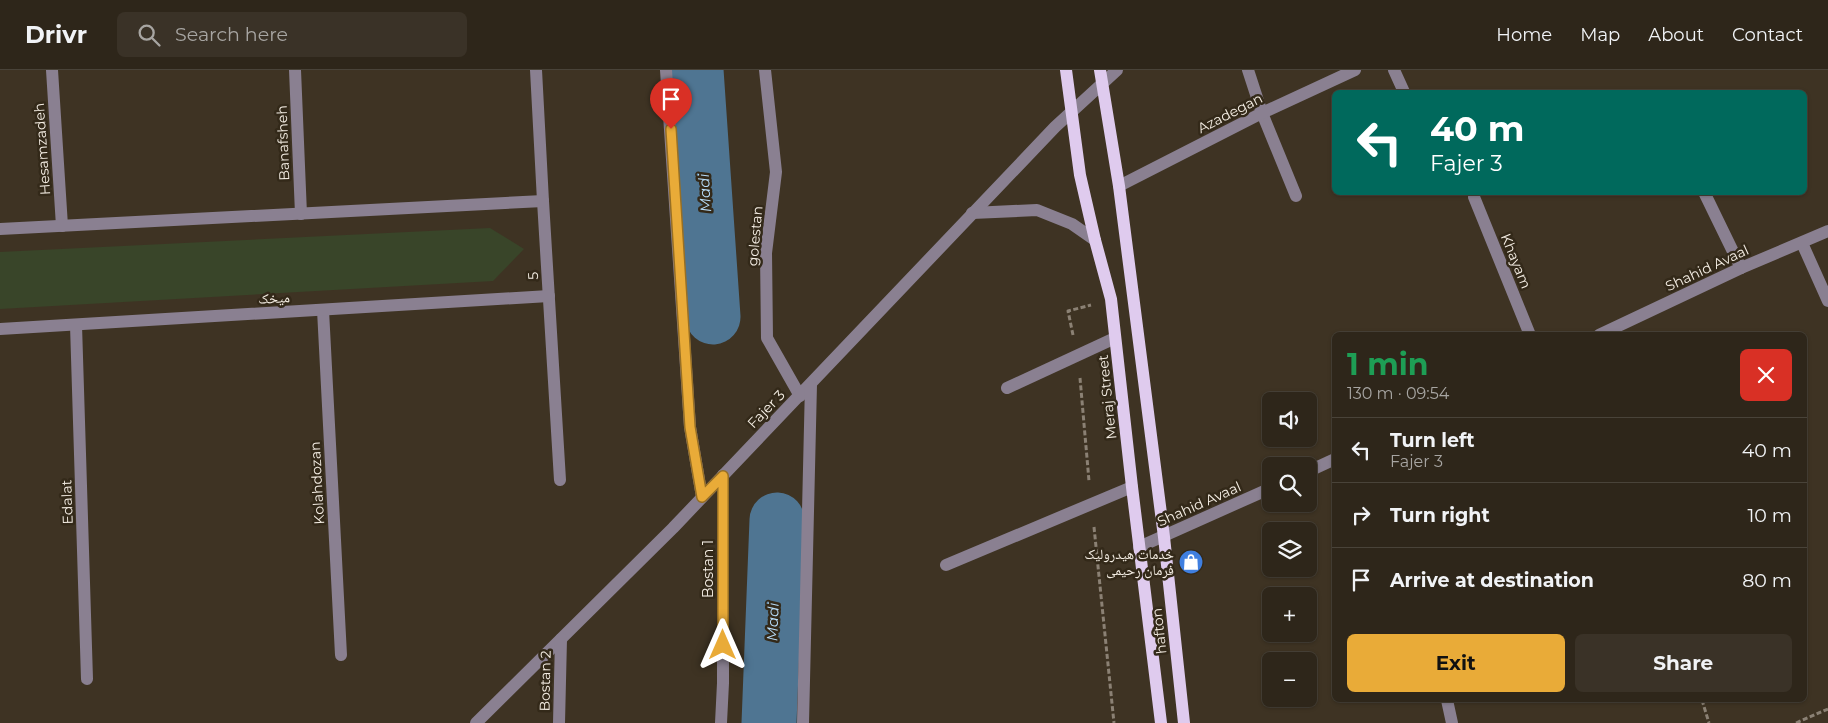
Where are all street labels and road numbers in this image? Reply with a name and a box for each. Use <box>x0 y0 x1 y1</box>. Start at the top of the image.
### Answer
street label: Azadegan <box>1194 89 1266 137</box>
street label: Hesamzadeh <box>30 102 54 196</box>
street label: Banafsheh <box>273 105 293 181</box>
street label: golestan <box>743 205 767 267</box>
street label: Khayam <box>1497 231 1535 291</box>
street label: Shahid Avaal <box>1662 241 1752 295</box>
street label: 5 <box>524 271 542 281</box>
street label: میخک <box>258 288 290 308</box>
street label: Meraj Street <box>1094 354 1120 440</box>
street label: Fajer 3 <box>743 386 789 432</box>
street label: Kolahdozan <box>306 441 328 525</box>
street label: Shahid Avaal <box>1154 477 1244 531</box>
street label: Edalat <box>57 479 77 525</box>
street label: Bostan 1 <box>699 540 717 598</box>
street label: hafton <box>1148 607 1170 655</box>
street label: Bostan 2 <box>535 650 555 712</box>

